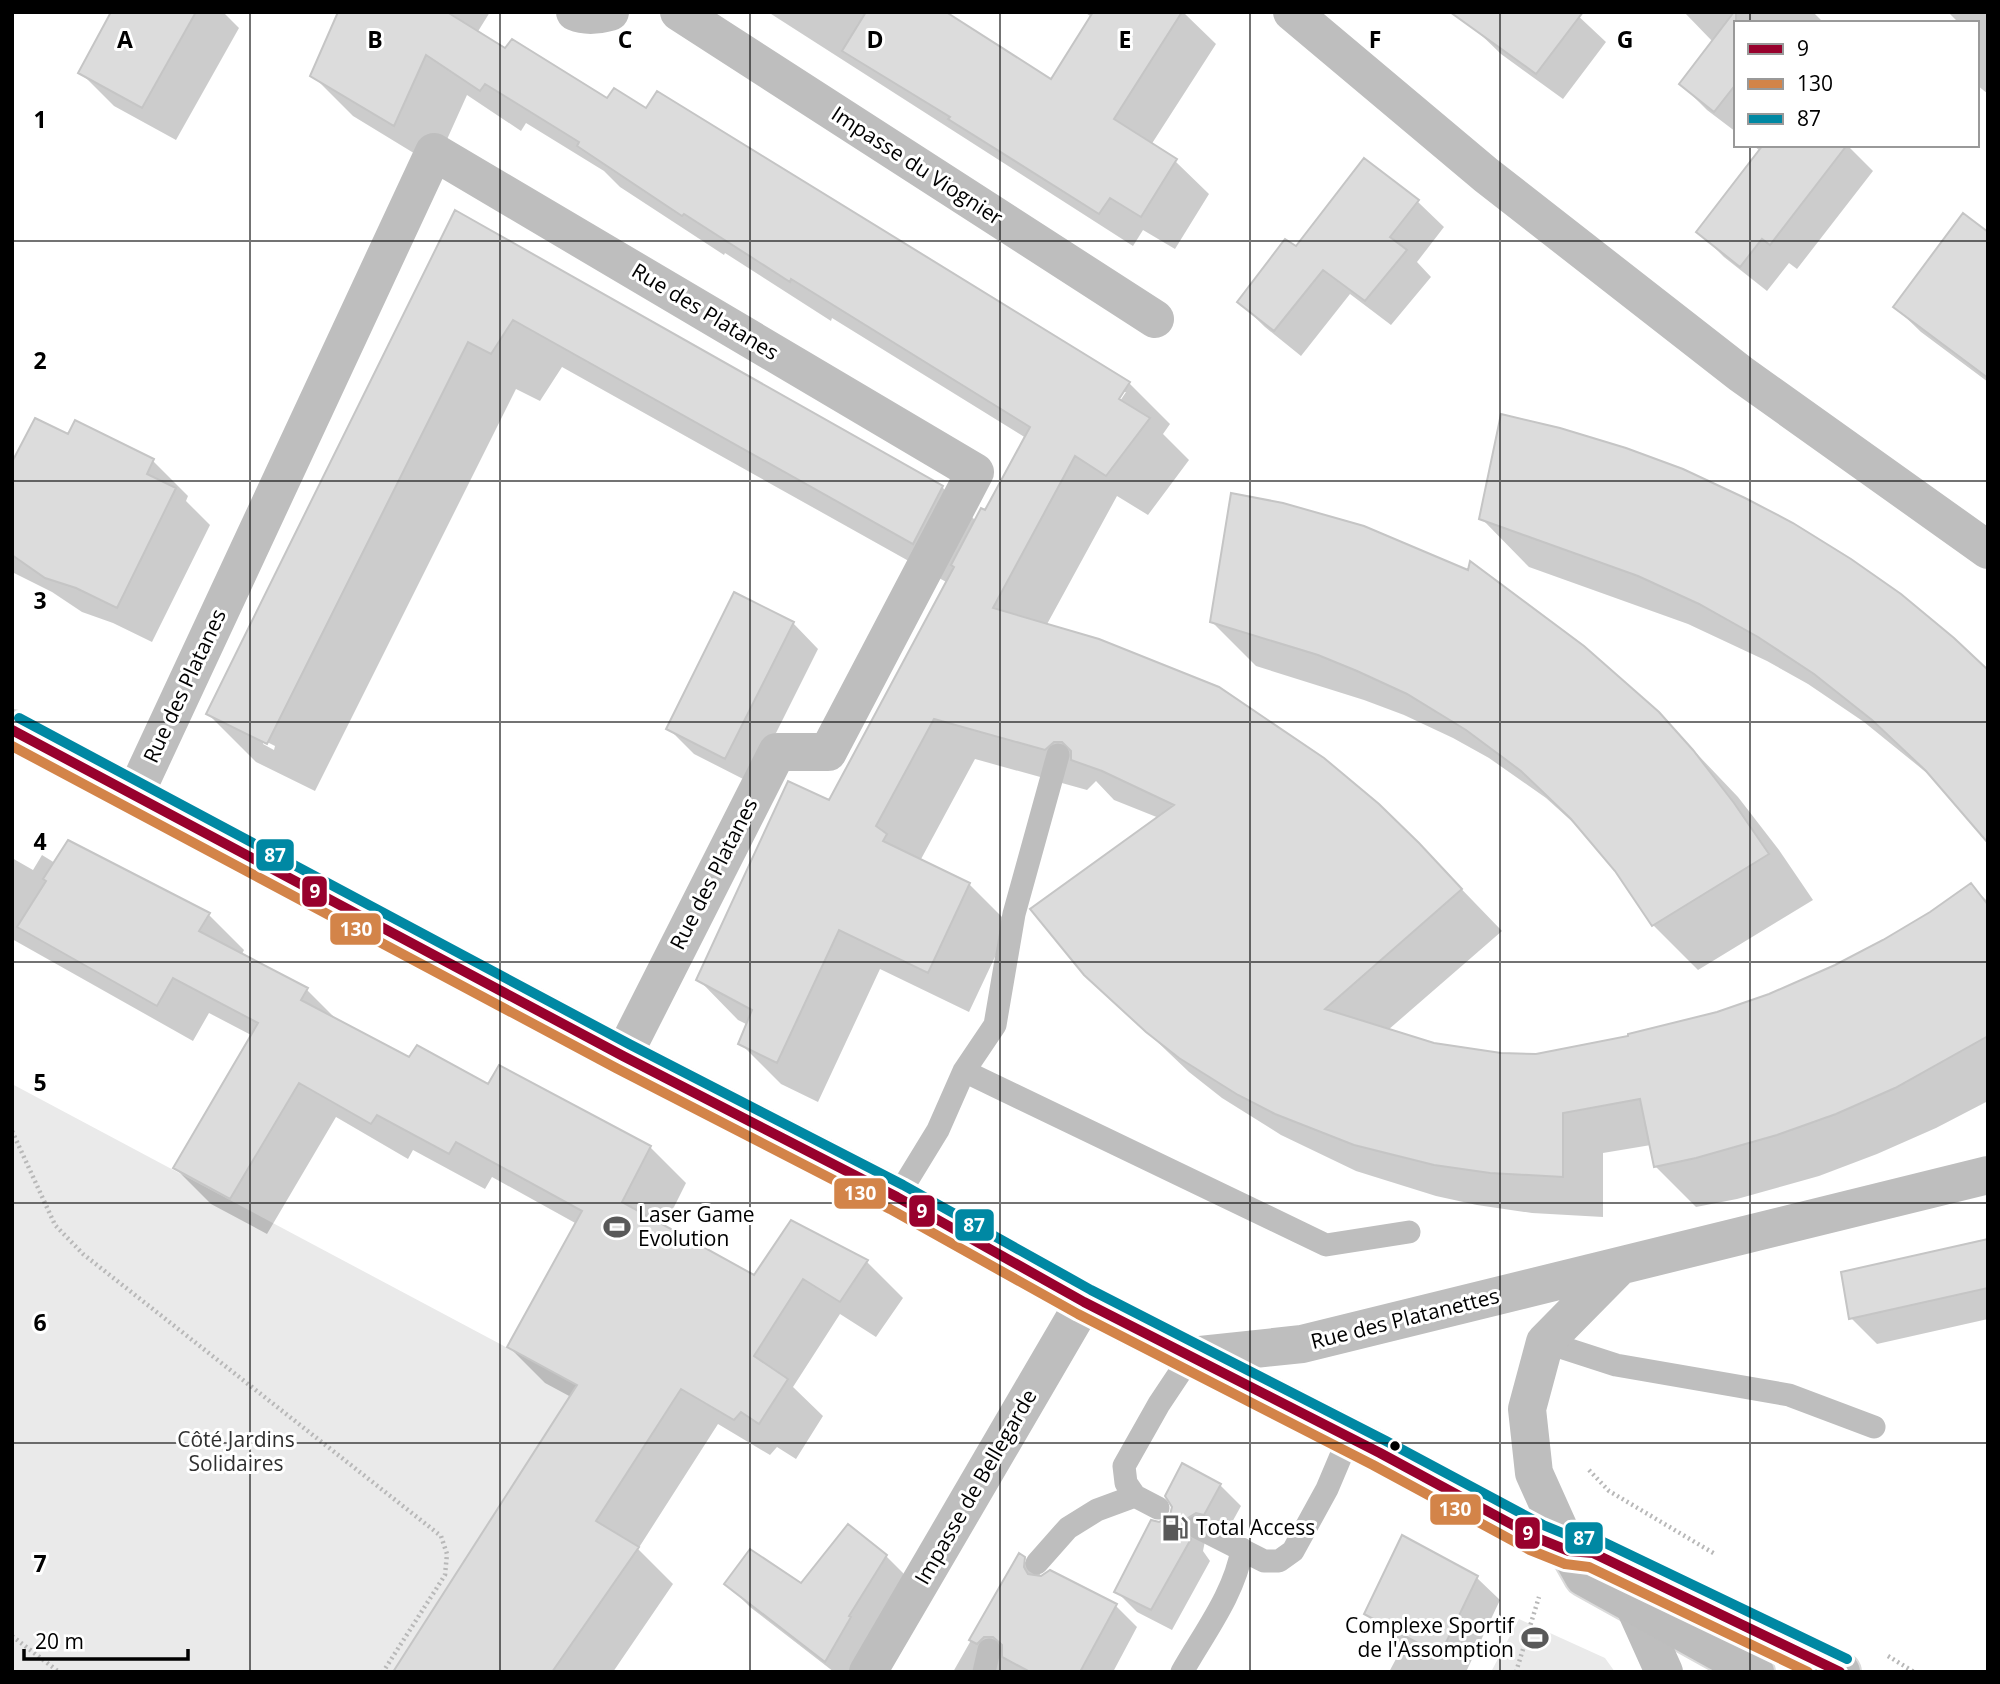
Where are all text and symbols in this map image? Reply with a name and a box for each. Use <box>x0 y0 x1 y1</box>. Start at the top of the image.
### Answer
legend <box>1734 21 1979 147</box>
text: A <box>117 23 133 55</box>
text: B <box>367 23 383 55</box>
text: C <box>618 23 632 55</box>
text: D <box>866 23 884 55</box>
text: E <box>1119 23 1131 55</box>
text: F <box>1369 23 1381 55</box>
text: G <box>1617 23 1633 55</box>
text: 9 <box>1797 34 1809 62</box>
text: 130 <box>1797 69 1833 97</box>
street label: Impasse du Viognier <box>827 99 1009 231</box>
text: 1 <box>33 103 47 135</box>
text: 87 <box>1797 104 1821 132</box>
street label: Rue des Platanes <box>627 256 784 366</box>
text: 2 <box>33 344 47 376</box>
text: 3 <box>33 584 47 616</box>
street label: Rue des Platanes <box>136 604 232 767</box>
street label: Rue des Platanes <box>663 793 763 954</box>
text: 4 <box>33 825 47 857</box>
line badge: 87 <box>255 838 295 872</box>
text: 87 <box>264 842 286 868</box>
line badge: 9 <box>301 875 328 908</box>
text: 9 <box>310 878 321 904</box>
line badge: 130 <box>329 912 382 946</box>
text: 130 <box>340 916 372 942</box>
text: 5 <box>33 1066 47 1098</box>
line badge: 130 <box>833 1177 887 1210</box>
text: 130 <box>844 1180 876 1206</box>
line badge: 9 <box>908 1194 936 1228</box>
text: 9 <box>917 1198 928 1224</box>
place label: Laser Game Evolution <box>638 1200 755 1252</box>
line badge: 87 <box>954 1208 995 1242</box>
sports icon: Laser Game Evolution <box>602 1212 632 1242</box>
text: 87 <box>963 1212 985 1238</box>
street label: Rue des Platanettes <box>1308 1281 1502 1355</box>
text: 6 <box>33 1306 47 1338</box>
street label: Impasse de Bellegarde <box>908 1384 1043 1589</box>
park label: Côté Jardins Solidaires <box>177 1425 295 1477</box>
unlabelled marker <box>1388 1439 1402 1453</box>
line badge: 130 <box>1429 1493 1482 1526</box>
text: 130 <box>1439 1496 1471 1522</box>
fuel station icon: Total Access <box>1160 1513 1190 1543</box>
place label: Total Access <box>1196 1513 1315 1541</box>
line badge: 9 <box>1514 1516 1541 1550</box>
text: 9 <box>1523 1520 1534 1546</box>
line badge: 87 <box>1564 1521 1604 1555</box>
text: 87 <box>1573 1525 1595 1551</box>
text: 7 <box>33 1547 47 1579</box>
place label: Complexe Sportif de l'Assomption <box>1345 1611 1516 1663</box>
scale bar <box>24 1618 189 1662</box>
sports icon: Complexe Sportif de l'Assomption <box>1520 1623 1550 1653</box>
text: 20 m <box>35 1627 84 1655</box>

